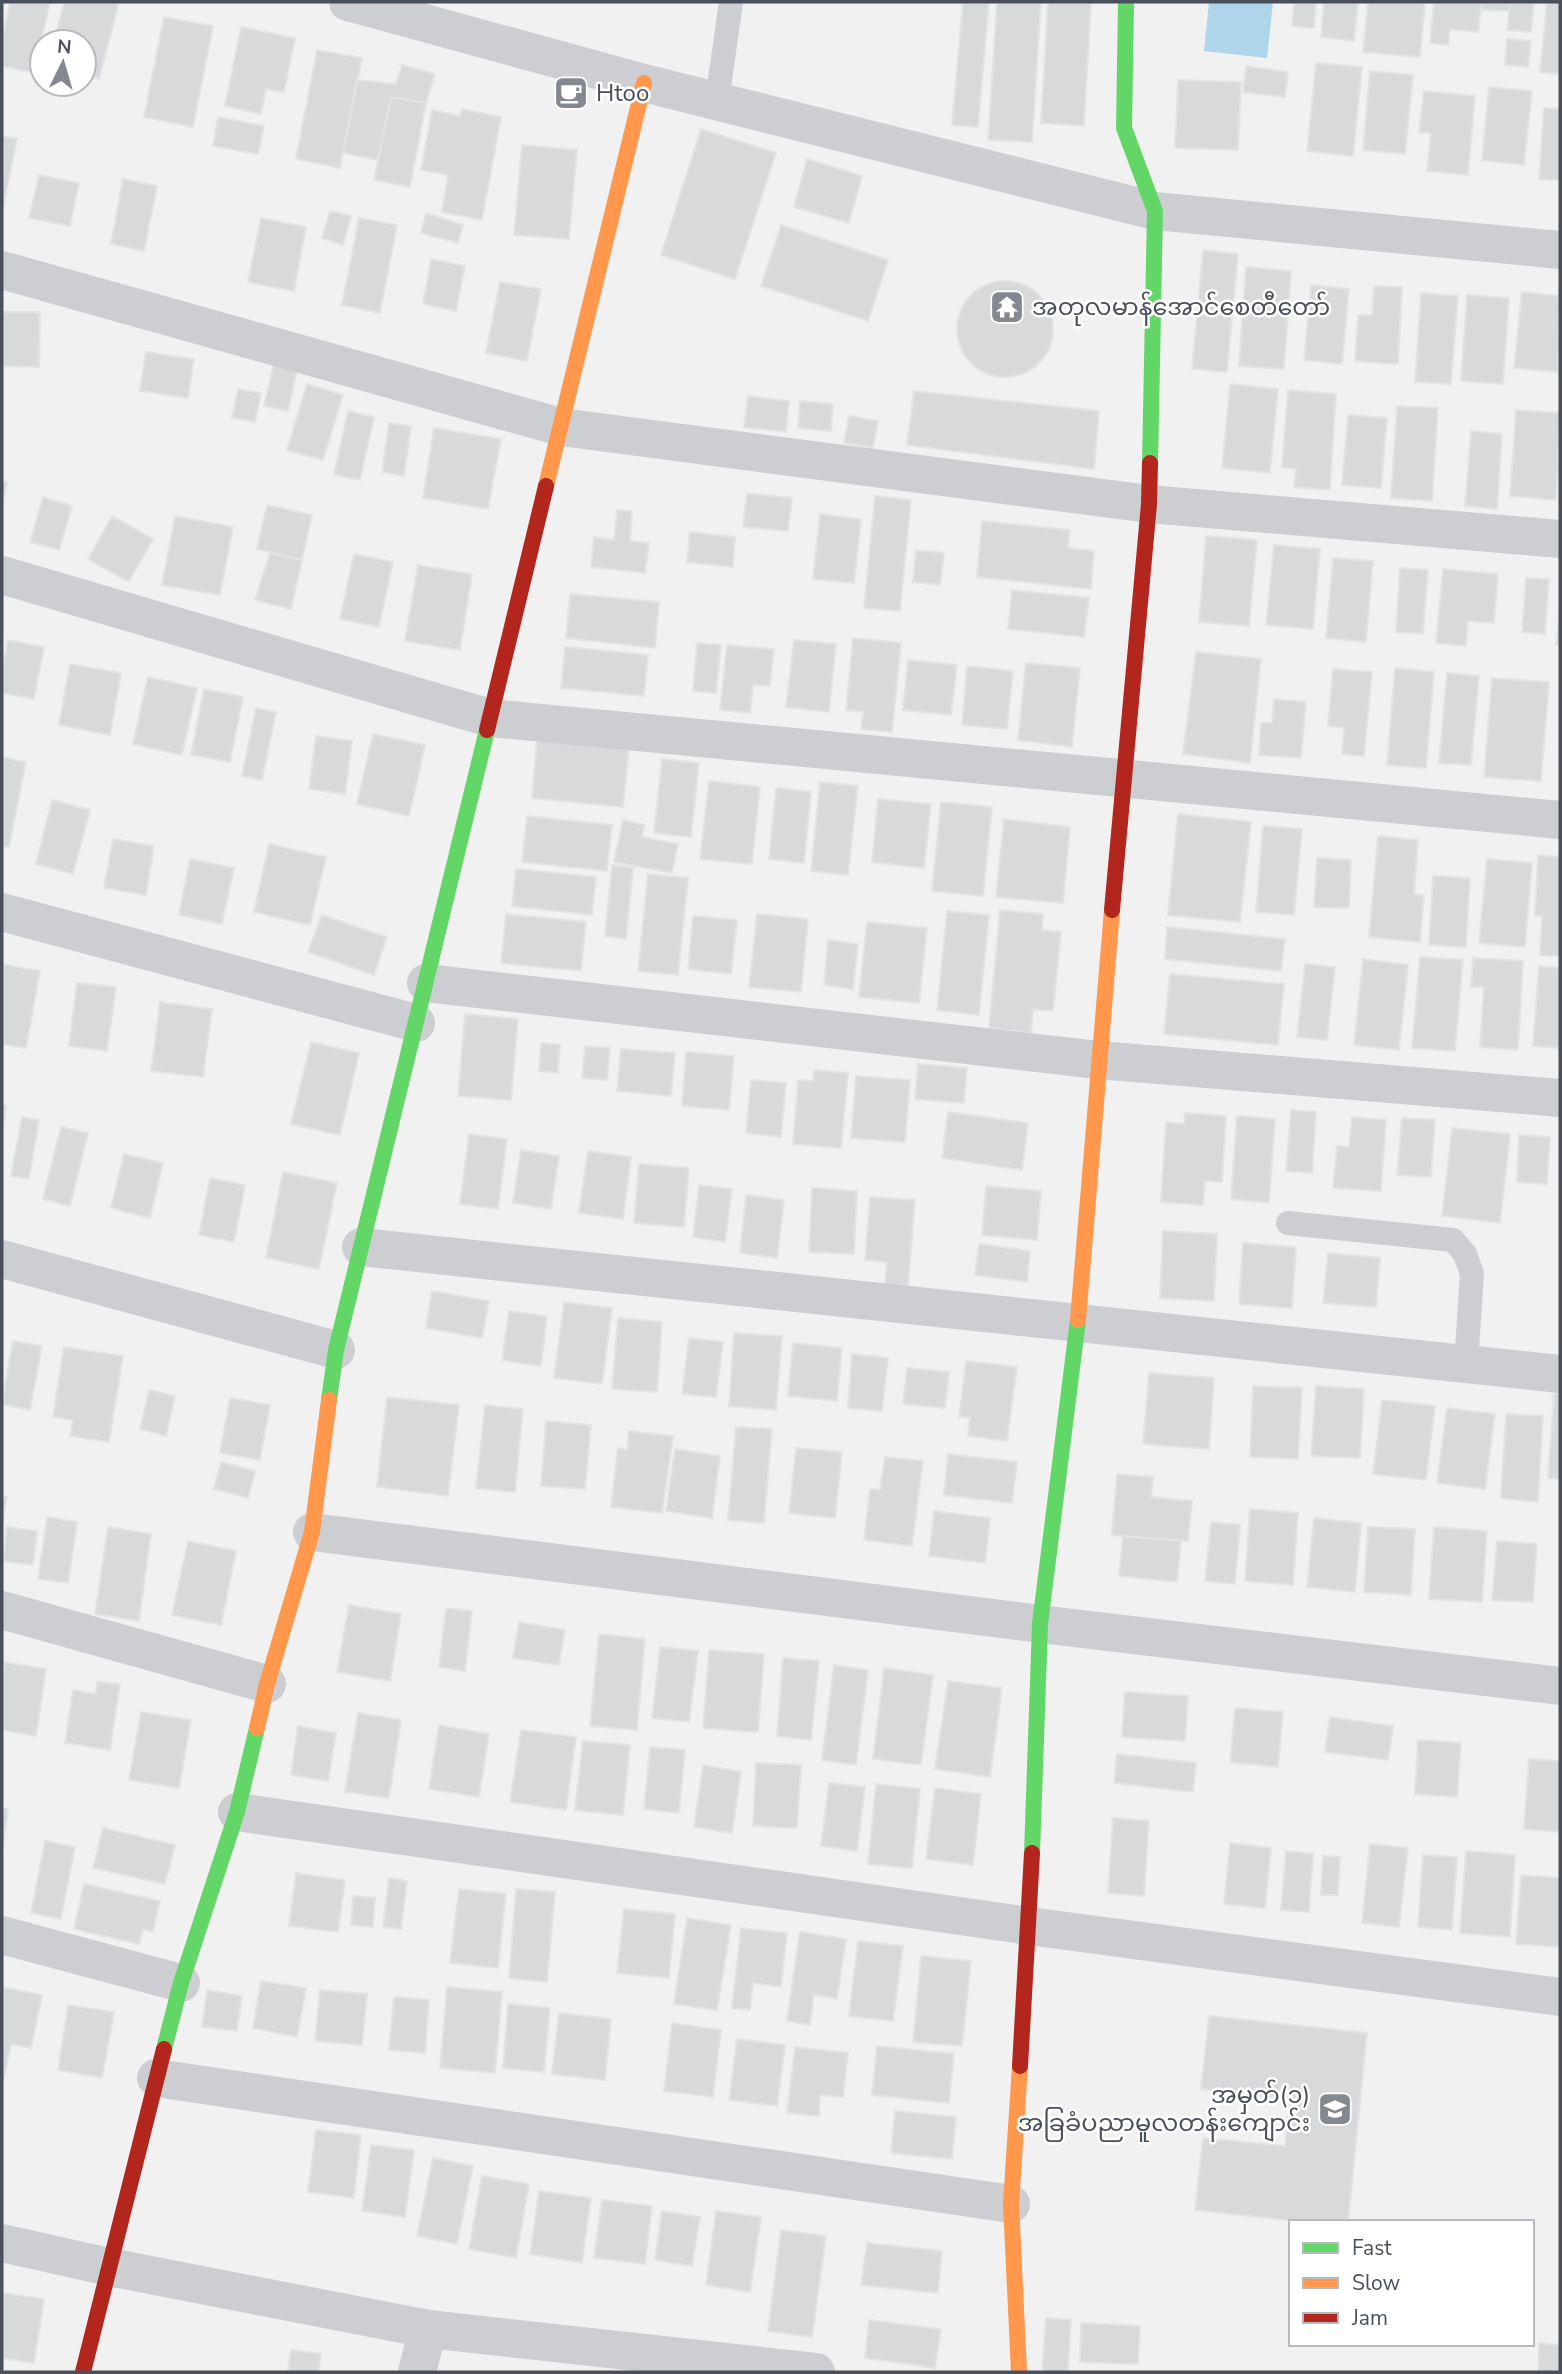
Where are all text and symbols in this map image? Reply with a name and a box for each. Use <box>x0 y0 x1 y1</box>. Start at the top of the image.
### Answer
north arrow <box>28 28 98 98</box>
text: N <box>56 33 73 61</box>
cafe icon: Htoo <box>552 74 590 112</box>
place label: Htoo <box>596 77 649 109</box>
temple icon: အတုလမာန်အောင်စေတီတော် <box>988 288 1026 326</box>
place label: အတုလမာန်အောင်စေတီတော် <box>1032 291 1330 326</box>
place label: အမှတ်(၁) အခြခံပညာမူလတန်းကျောင်း <box>1018 2079 1310 2142</box>
school or university icon: အမှတ်(၁) အခြခံပညာမူလတန်းကျောင်း <box>1316 2090 1354 2128</box>
legend <box>1289 2220 1534 2346</box>
text: Fast <box>1352 2234 1392 2262</box>
text: Slow <box>1352 2269 1401 2297</box>
text: Jam <box>1351 2304 1388 2332</box>

